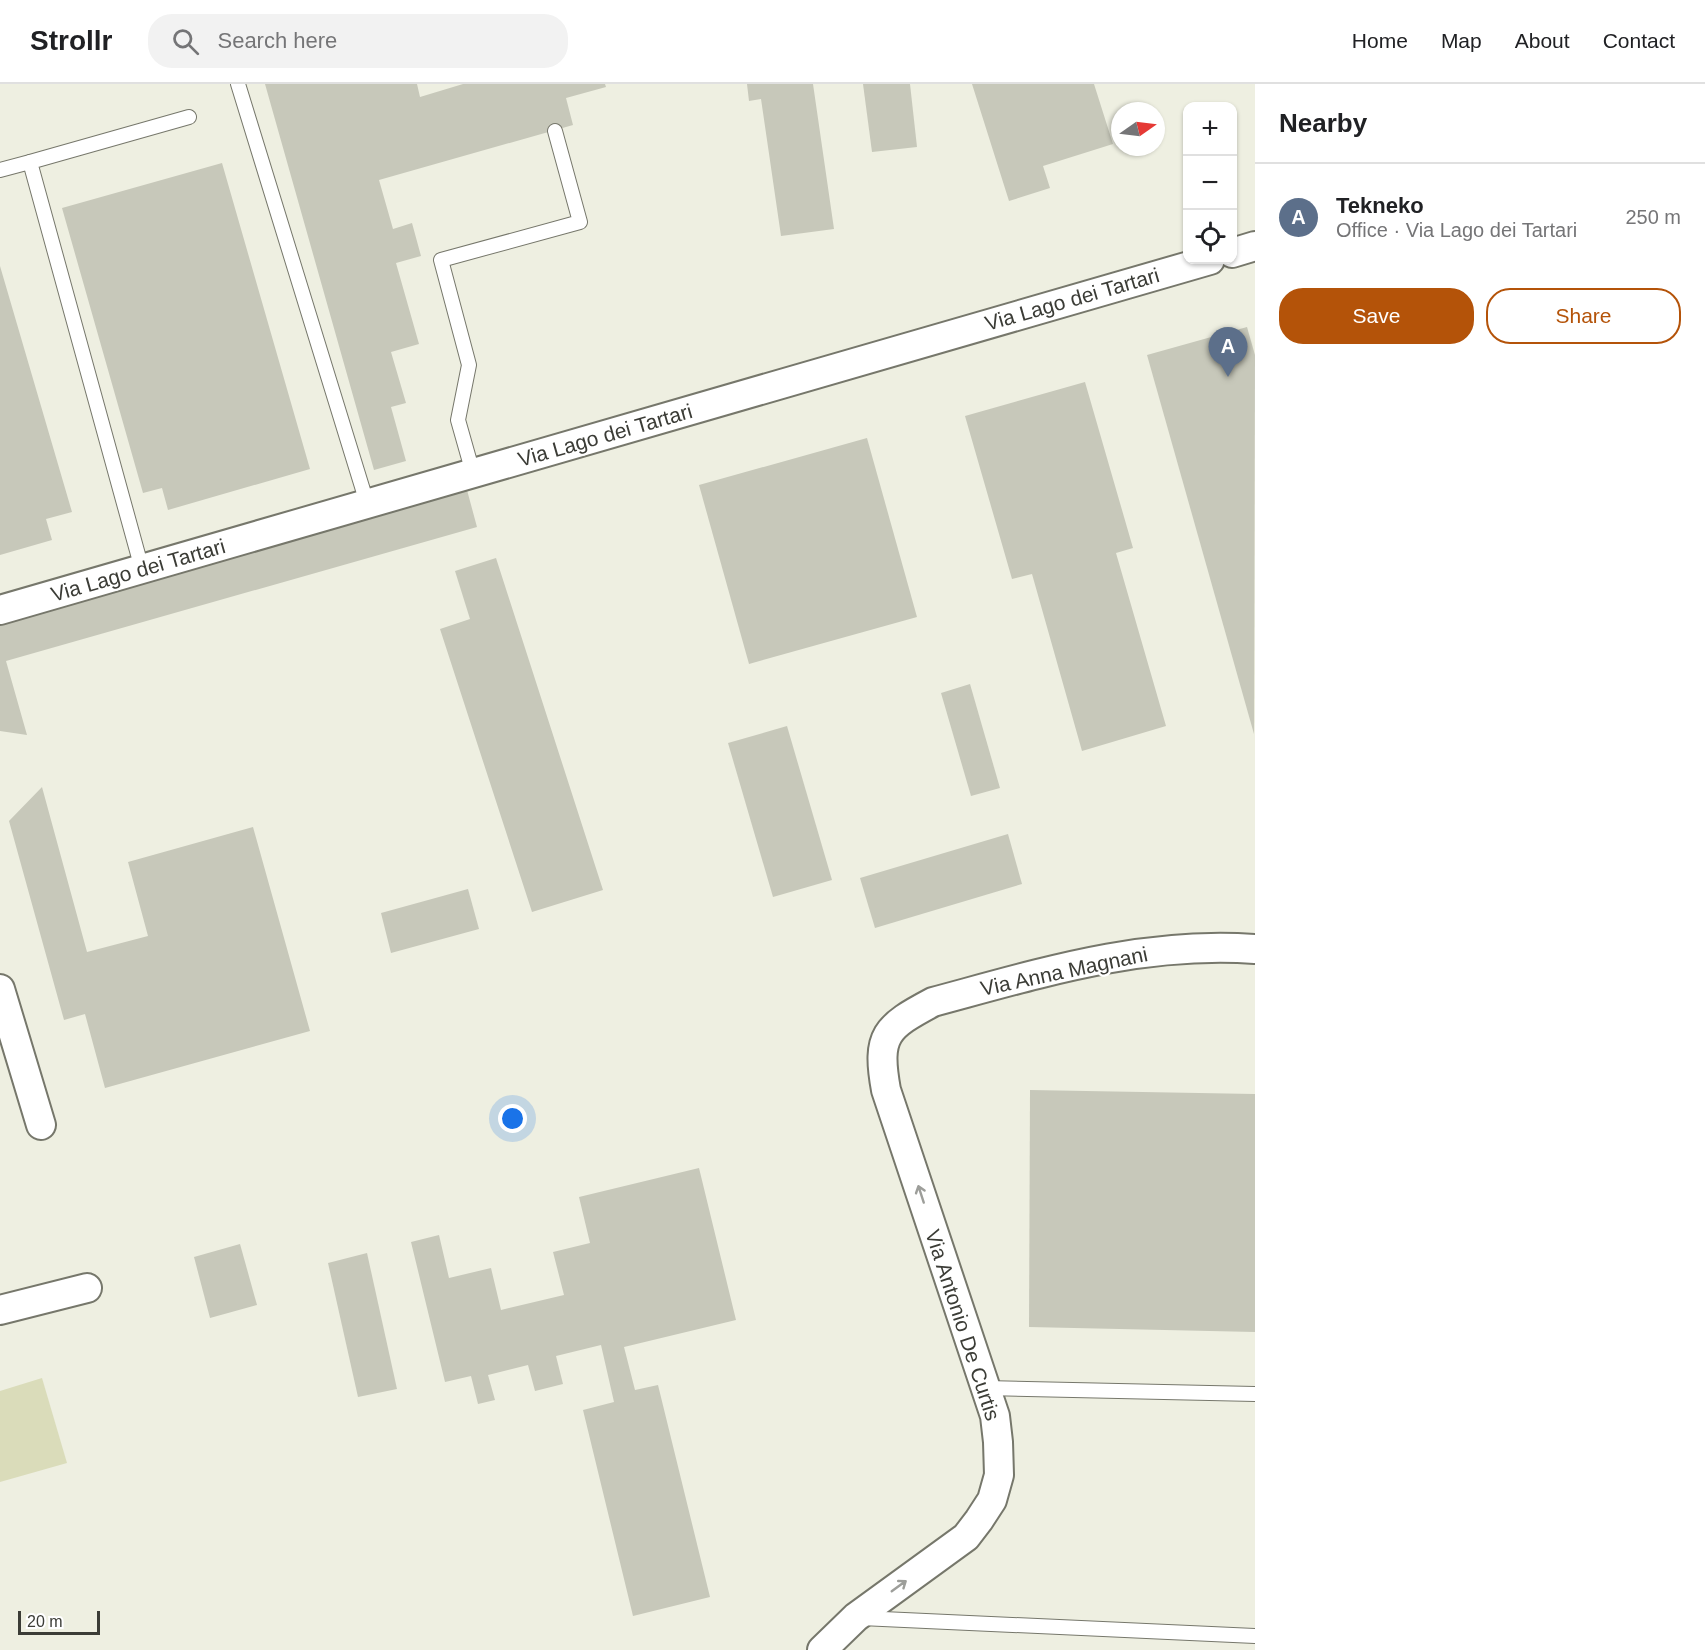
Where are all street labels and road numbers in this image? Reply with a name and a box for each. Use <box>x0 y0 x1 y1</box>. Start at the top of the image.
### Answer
street label: Via Lago dei Tartari <box>982 263 1162 335</box>
street label: Via Lago dei Tartari <box>515 399 695 471</box>
street label: Via Lago dei Tartari <box>48 534 228 606</box>
street label: Via Anna Magnani <box>978 942 1150 1000</box>
street label: Via Antonio De Curtis <box>921 1227 1005 1423</box>

